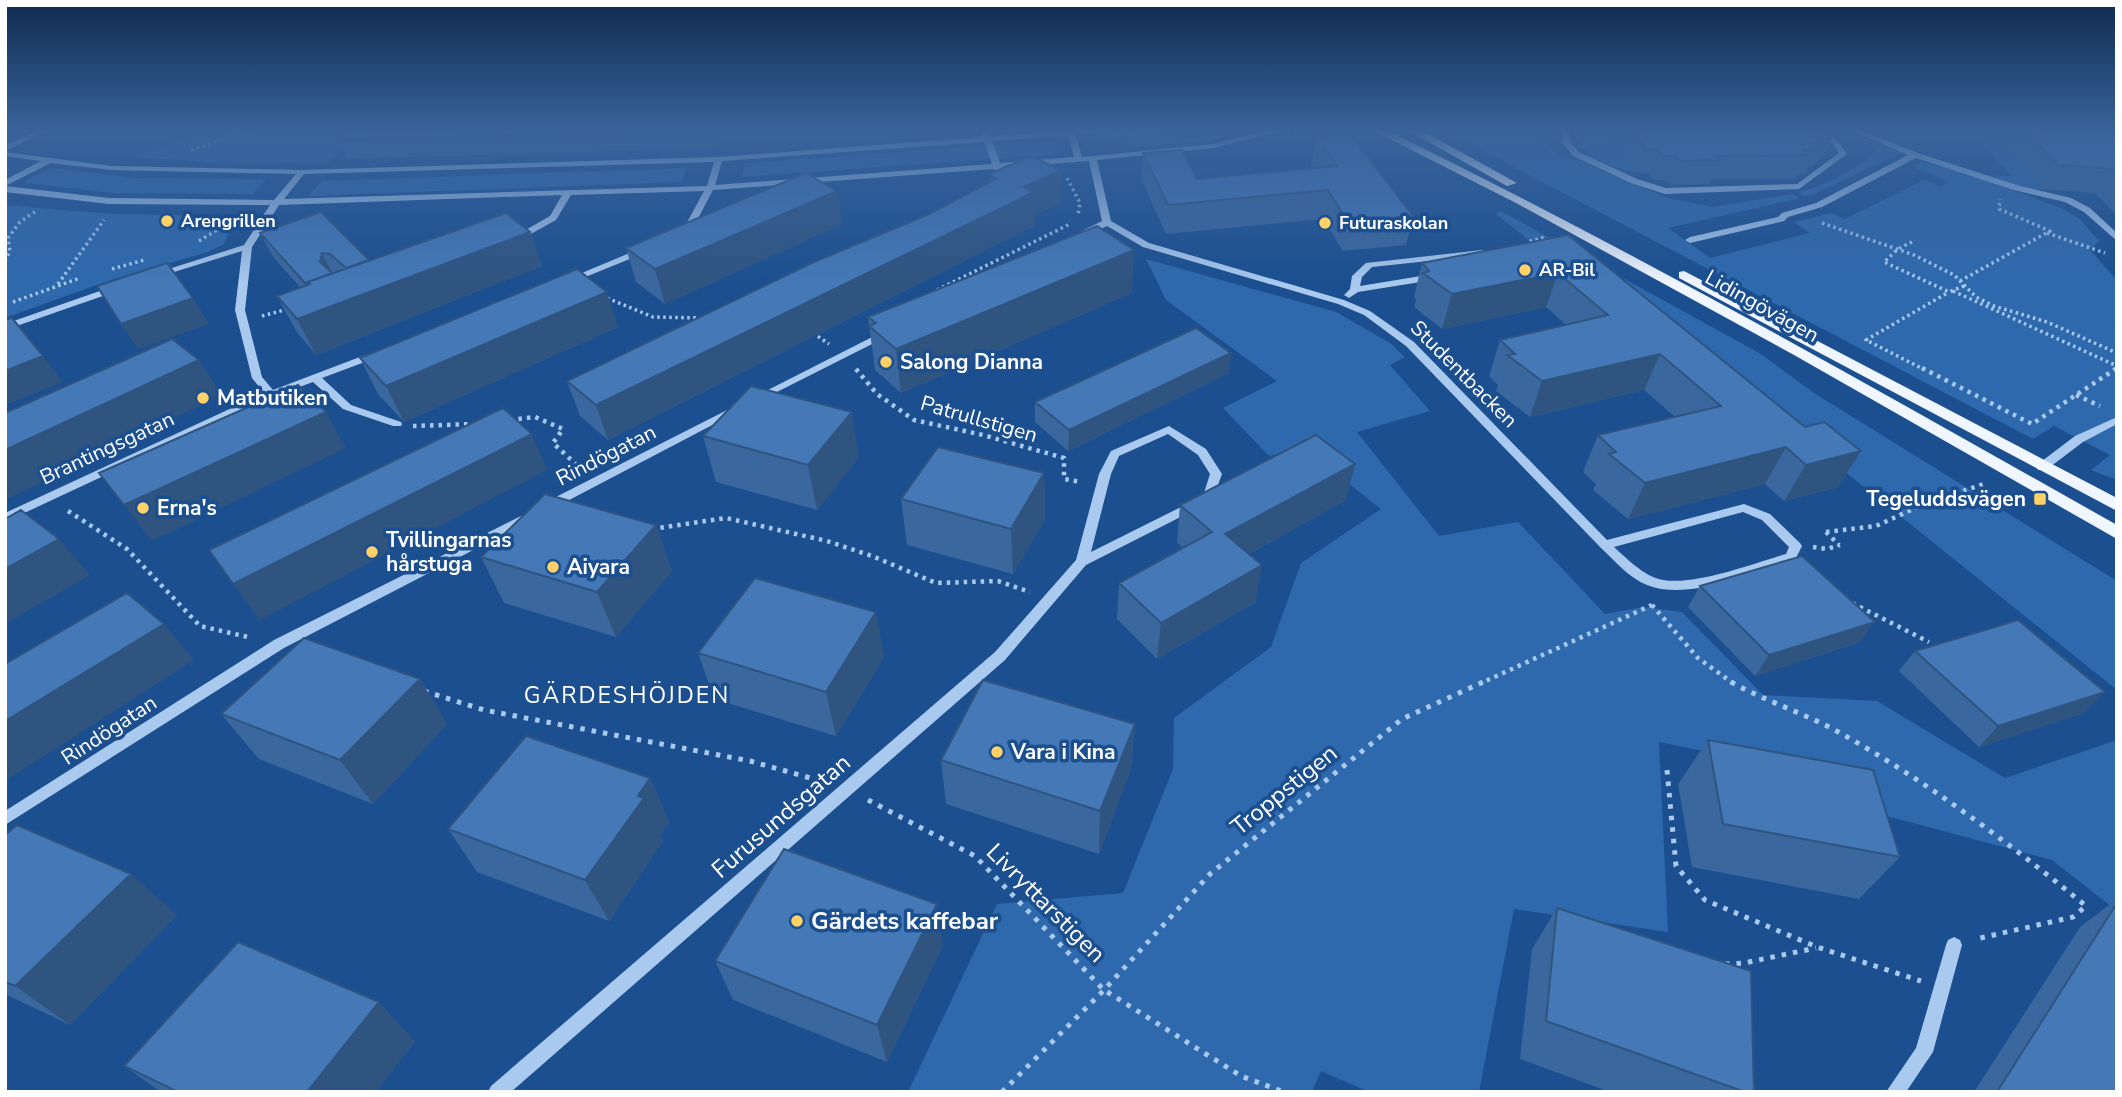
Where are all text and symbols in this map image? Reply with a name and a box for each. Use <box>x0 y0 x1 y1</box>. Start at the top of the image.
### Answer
place label: Arengrillen <box>181 209 276 233</box>
place label: Futuraskolan <box>1339 211 1448 235</box>
marker: Arengrillen <box>159 213 175 229</box>
marker: Futuraskolan <box>1317 215 1333 231</box>
place label: AR-Bil <box>1539 258 1595 282</box>
marker: AR-Bil <box>1517 262 1533 278</box>
street label: Lidingövägen <box>1700 263 1824 349</box>
street label: Studentbacken <box>1404 314 1524 434</box>
place label: Salong Dianna <box>900 348 1043 376</box>
marker: Salong Dianna <box>878 354 894 370</box>
place label: Matbutiken <box>217 384 328 412</box>
street label: Patrullstigen <box>917 389 1041 449</box>
marker: Matbutiken <box>195 390 211 406</box>
street label: Brantingsgatan <box>35 405 179 491</box>
street label: Rindögatan <box>551 418 661 492</box>
place label: Tegeluddsvägen <box>1866 485 2026 513</box>
marker: Tegeluddsvägen <box>2032 491 2048 507</box>
place label: Erna's <box>157 494 217 522</box>
marker: Erna's <box>135 500 151 516</box>
place label: Tvillingarnas hårstuga <box>386 526 512 578</box>
marker: Tvillingarnas hårstuga <box>364 544 380 560</box>
place label: Aiyara <box>567 553 630 581</box>
marker: Aiyara <box>545 559 561 575</box>
district label: GÄRDESHÖJDEN <box>524 680 730 711</box>
street label: Rindögatan <box>56 689 162 771</box>
street label: Troppstigen <box>1224 737 1344 843</box>
place label: Vara i Kina <box>1010 738 1116 766</box>
marker: Vara i Kina <box>989 744 1005 760</box>
street label: Furusundsgatan <box>705 747 857 885</box>
street label: Livryttarstigen <box>979 836 1113 970</box>
place label: Gärdets kaffebar <box>811 905 999 937</box>
marker: Gärdets kaffebar <box>789 913 805 929</box>

